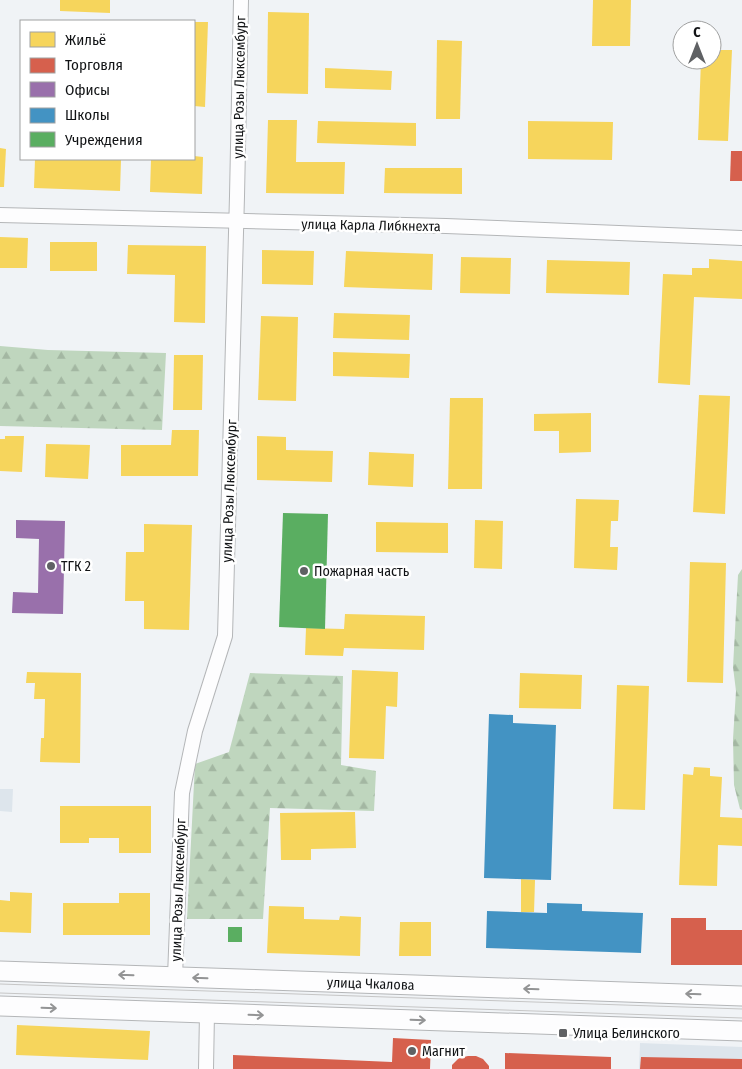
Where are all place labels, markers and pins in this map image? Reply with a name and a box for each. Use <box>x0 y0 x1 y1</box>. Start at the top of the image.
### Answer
place label: ТГК 2 <box>61 558 91 575</box>
marker: ТГК 2 <box>45 560 57 572</box>
place label: Пожарная часть <box>314 563 410 580</box>
marker: Пожарная часть <box>298 565 310 577</box>
place label: Улица Белинского <box>572 1025 680 1042</box>
marker: Улица Белинского <box>557 1027 569 1039</box>
place label: Магнит <box>422 1043 465 1060</box>
marker: Магнит <box>406 1045 418 1057</box>

